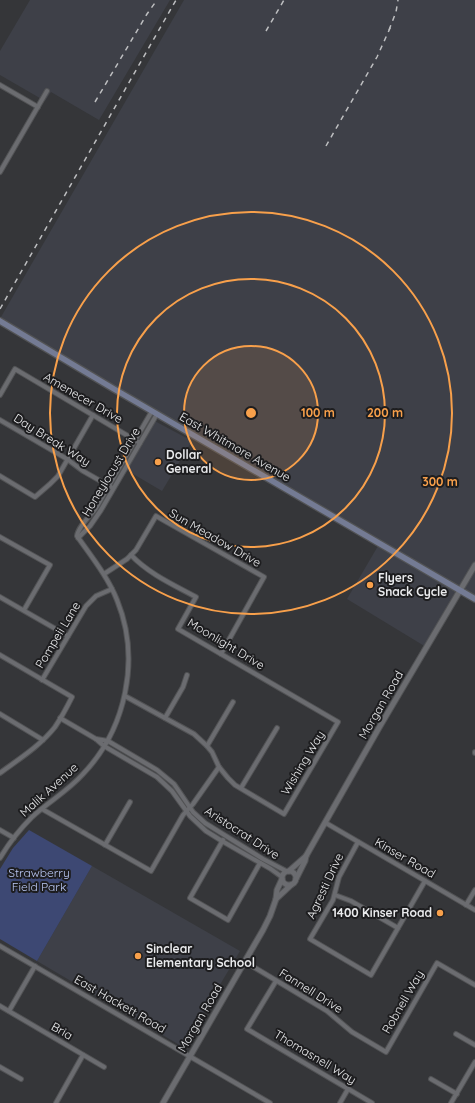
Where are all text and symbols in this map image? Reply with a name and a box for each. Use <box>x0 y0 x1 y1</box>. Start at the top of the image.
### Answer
street label: Amenecer Drive <box>41 369 126 426</box>
text: 100 m <box>301 405 335 420</box>
text: 200 m <box>367 405 403 420</box>
centre of rings <box>244 406 258 420</box>
street label: East Whitmore Avenue <box>177 409 294 485</box>
street label: Day Break Way <box>11 410 93 469</box>
street label: Honeylocust Drive <box>78 424 143 519</box>
place label: Dollar General <box>166 447 212 476</box>
marker: Dollar General <box>153 457 163 467</box>
text: 300 m <box>422 474 458 489</box>
street label: Sun Meadow Drive <box>167 505 264 570</box>
place label: Flyers Snack Cycle <box>378 570 447 599</box>
marker: Flyers Snack Cycle <box>365 580 375 590</box>
street label: Pompeii Lane <box>32 599 83 671</box>
street label: Moonlight Drive <box>185 615 268 673</box>
street label: Morgan Road <box>355 668 406 742</box>
street label: Wishing Way <box>277 728 328 798</box>
street label: Malik Avenue <box>16 759 81 820</box>
street label: Aristocrat Drive <box>202 803 283 862</box>
street label: Kinser Road <box>372 834 438 881</box>
street label: Agresti Drive <box>303 850 346 921</box>
park label: Strawberry Field Park <box>8 865 70 894</box>
place label: 1400 Kinser Road <box>332 905 432 920</box>
marker: 1400 Kinser Road <box>435 908 445 918</box>
place label: Sinclear Elementary School <box>146 941 255 970</box>
marker: Sinclear Elementary School <box>133 951 143 961</box>
street label: Fannell Drive <box>277 965 346 1016</box>
street label: Robnell Way <box>378 967 427 1036</box>
street label: East Hackett Road <box>72 971 169 1036</box>
street label: Morgan Road <box>174 981 225 1055</box>
street label: Bria <box>49 1019 76 1043</box>
street label: Thomasnell Way <box>271 1026 359 1087</box>

